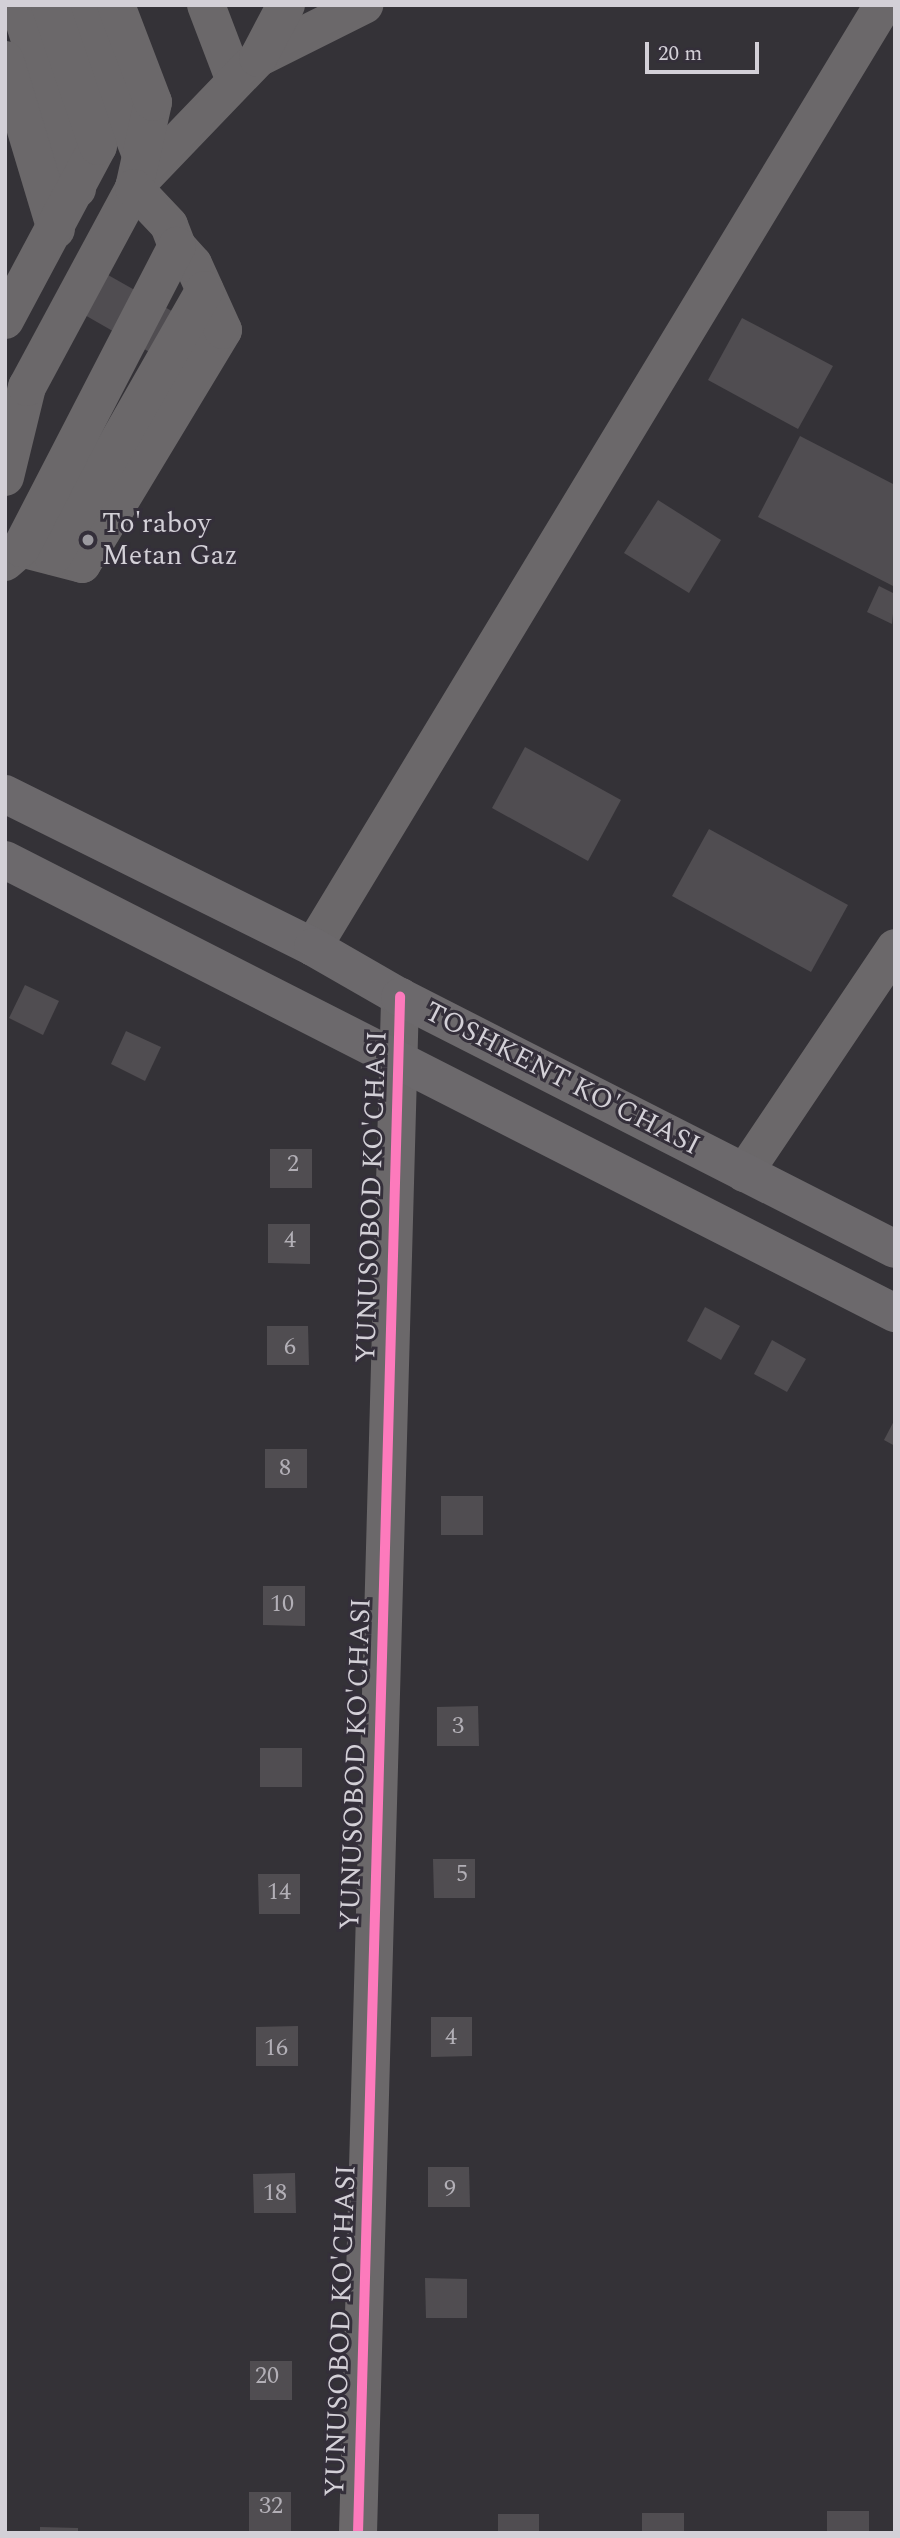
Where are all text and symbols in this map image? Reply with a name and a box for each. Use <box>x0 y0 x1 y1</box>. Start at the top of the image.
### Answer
scale bar <box>648 28 762 72</box>
text: 20 m <box>658 38 702 70</box>
place label: To'raboy Metan Gaz <box>102 507 238 573</box>
marker: To'raboy Metan Gaz <box>80 532 96 548</box>
street label: TOSHKENT KO'CHASI <box>419 995 705 1163</box>
street label: YUNUSOBOD KO'CHASI <box>349 1030 395 1364</box>
house number: 2 <box>287 1151 299 1179</box>
house number: 4 <box>284 1227 296 1255</box>
house number: 6 <box>284 1334 296 1362</box>
house number: 8 <box>279 1455 291 1483</box>
house number: 10 <box>270 1591 294 1619</box>
street label: YUNUSOBOD KO'CHASI <box>333 1597 379 1931</box>
house number: 3 <box>452 1713 464 1741</box>
house number: 5 <box>456 1861 468 1889</box>
house number: 14 <box>267 1879 291 1907</box>
house number: 4 <box>445 2024 457 2052</box>
house number: 16 <box>264 2035 288 2063</box>
street label: YUNUSOBOD KO'CHASI <box>318 2164 364 2498</box>
house number: 9 <box>444 2176 456 2204</box>
house number: 18 <box>263 2180 287 2208</box>
house number: 20 <box>255 2363 279 2391</box>
house number: 32 <box>259 2493 283 2521</box>

